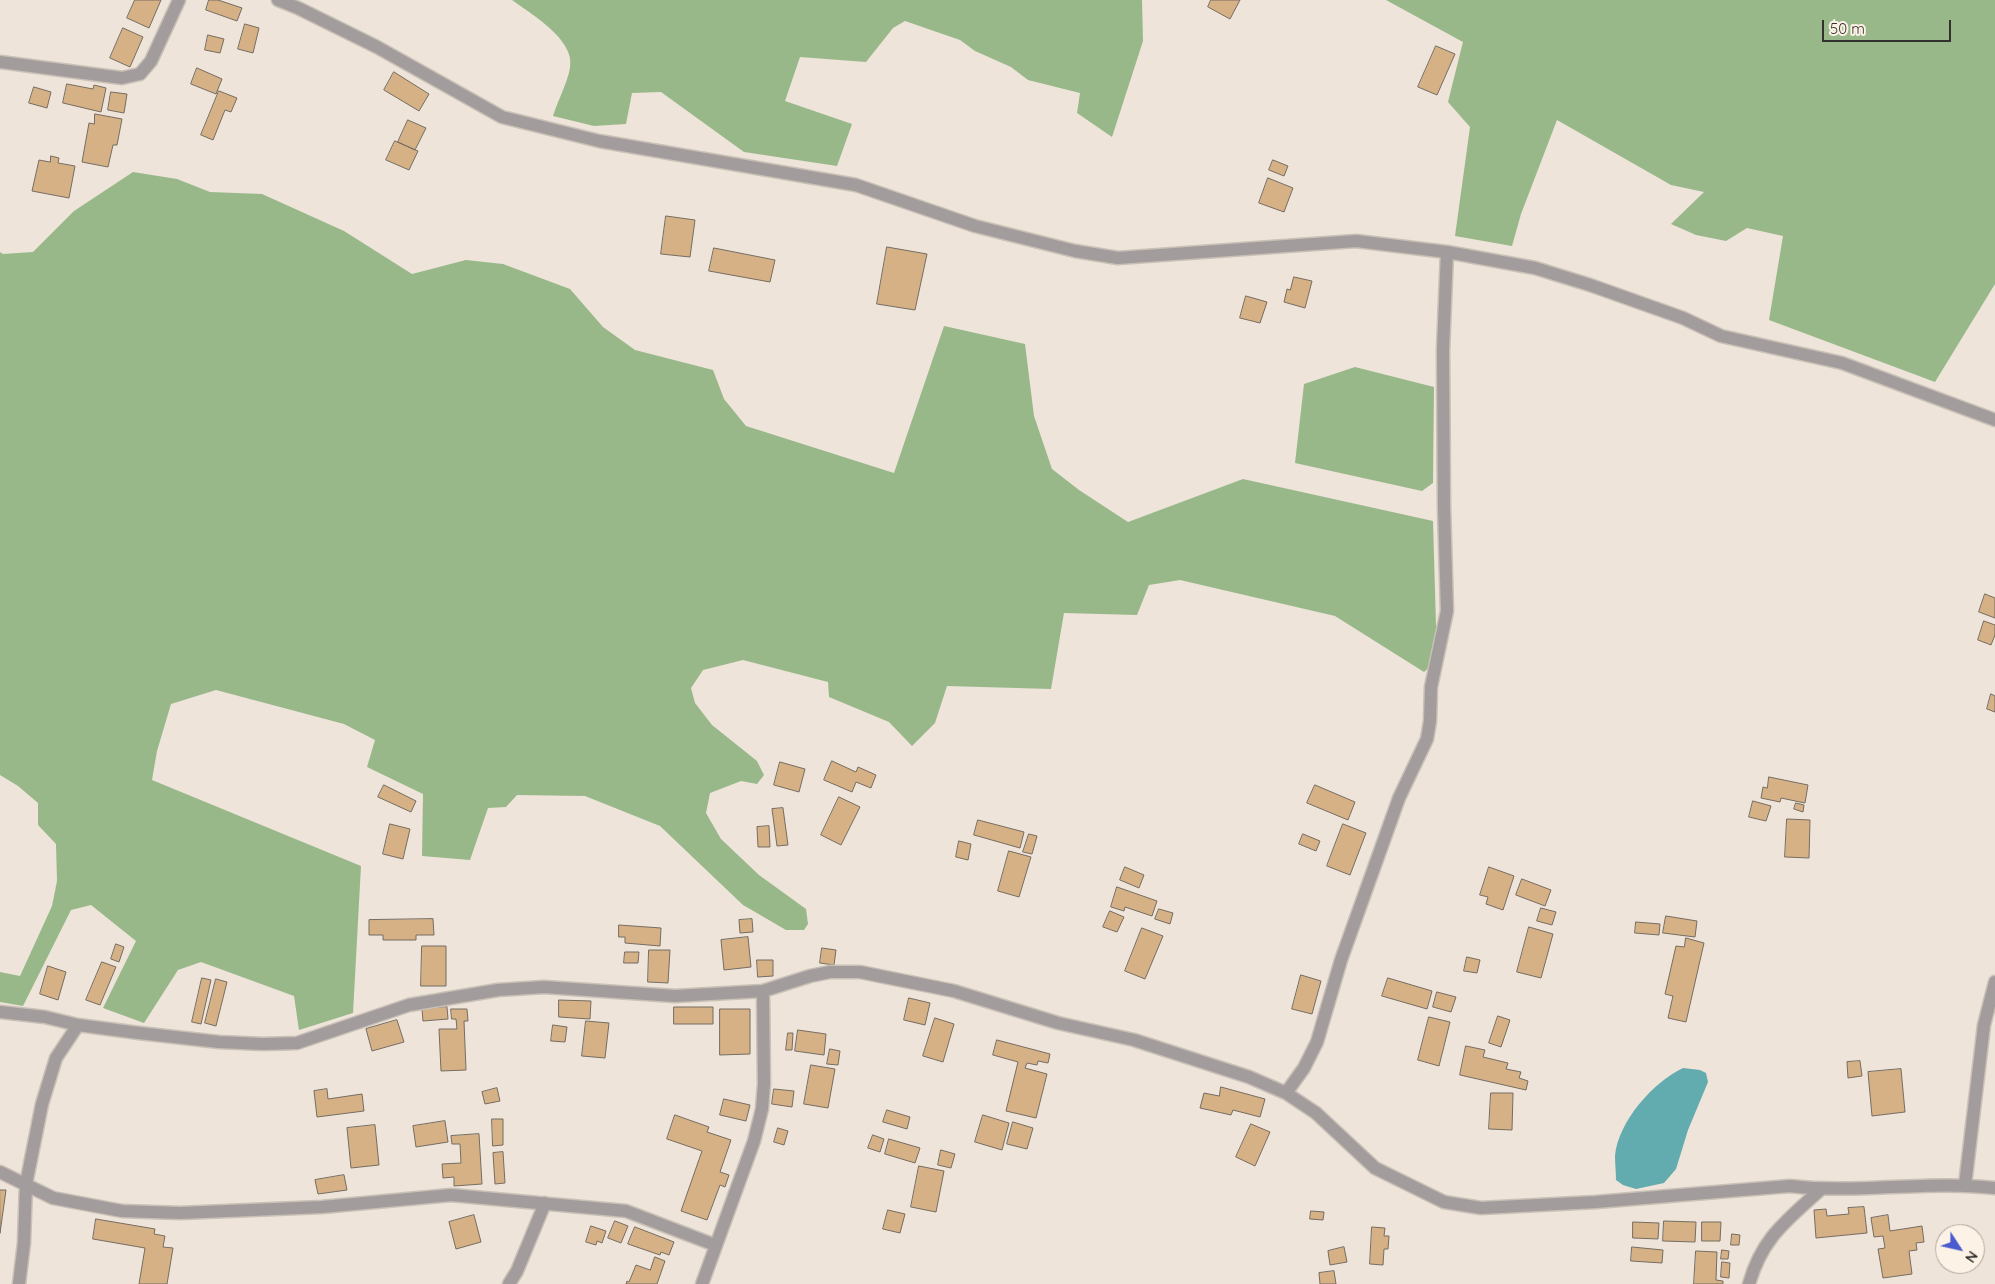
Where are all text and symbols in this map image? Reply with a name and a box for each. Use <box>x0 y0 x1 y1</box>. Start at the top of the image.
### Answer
scale bar <box>1825 10 1954 42</box>
text: 50 m <box>1830 19 1865 38</box>
north arrow <box>1935 1224 1985 1274</box>
text: N <box>1961 1248 1982 1266</box>

